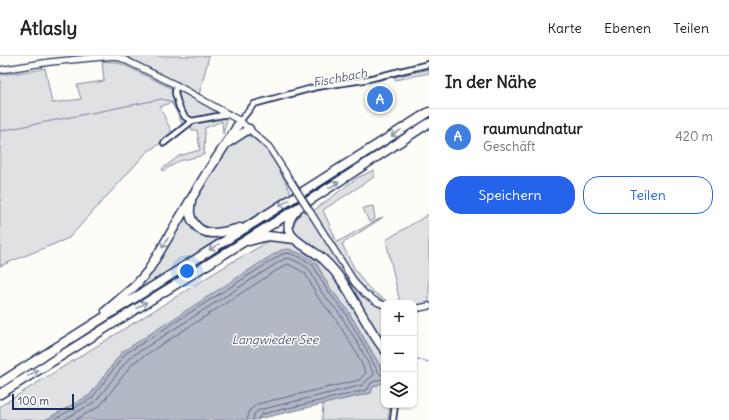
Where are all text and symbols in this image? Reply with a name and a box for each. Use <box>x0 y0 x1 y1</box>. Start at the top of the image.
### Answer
text: Atlasly <box>20 16 77 40</box>
text: Karte <box>548 19 582 37</box>
text: Ebenen <box>604 19 651 37</box>
text: Teilen <box>673 19 709 37</box>
water label: Fischbach <box>312 65 369 90</box>
text: In der Nähe <box>445 71 537 93</box>
pin: A <box>367 84 393 114</box>
text: raumundnatur <box>483 119 583 138</box>
text: A <box>454 128 462 145</box>
text: 420 m <box>675 128 713 145</box>
one-way arrow <box>390 129 402 137</box>
text: Geschäft <box>483 138 535 155</box>
button: Speichern <box>445 176 575 214</box>
button: Teilen <box>583 176 713 214</box>
one-way arrow <box>328 180 339 189</box>
one-way arrow <box>279 199 290 207</box>
one-way arrow <box>161 237 169 249</box>
one-way arrow <box>208 243 219 252</box>
your location <box>177 261 197 281</box>
map controls <box>381 300 417 408</box>
button: + <box>381 300 417 336</box>
one-way arrow <box>136 301 147 310</box>
water label: Langwieder See <box>232 332 320 347</box>
button: − <box>381 336 417 372</box>
one-way arrow <box>27 369 39 377</box>
button: layers <box>381 372 417 408</box>
scale bar <box>12 392 74 411</box>
text: 100 m <box>18 394 49 408</box>

